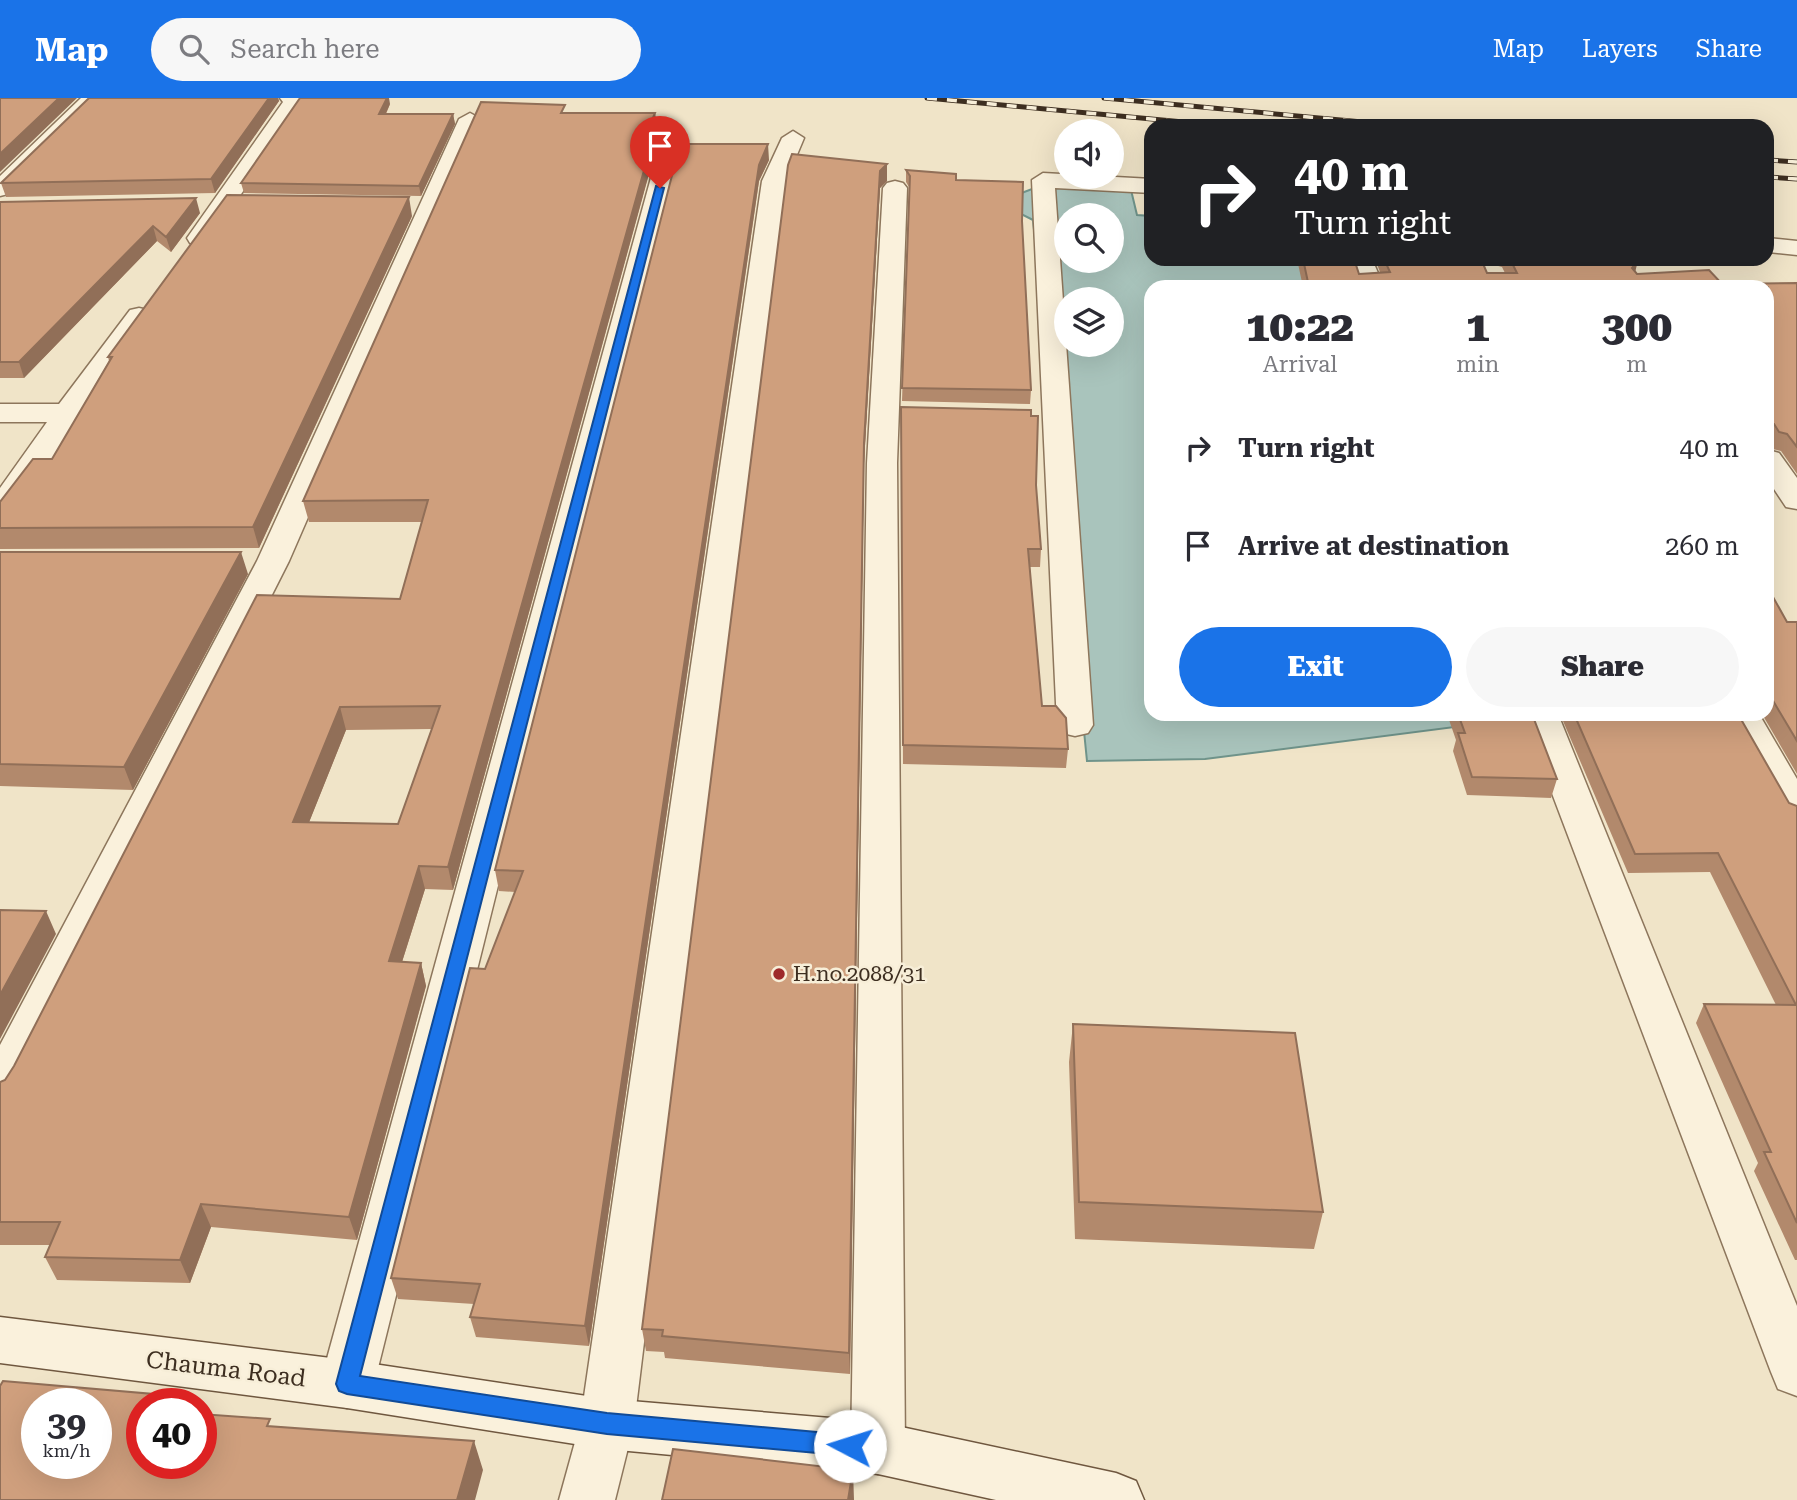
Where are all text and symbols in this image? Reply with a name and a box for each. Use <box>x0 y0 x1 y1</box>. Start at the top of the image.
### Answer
search box <box>151 18 641 81</box>
text: Map <box>35 30 109 69</box>
icon: search <box>175 30 213 68</box>
text: Search here <box>231 34 380 64</box>
text: Map <box>1493 35 1544 63</box>
text: Layers <box>1582 35 1658 63</box>
text: Share <box>1696 35 1762 63</box>
pin <box>630 116 690 188</box>
map controls <box>1054 119 1124 357</box>
button: sound <box>1054 119 1124 189</box>
icon: arrive <box>641 127 679 165</box>
text: 40 m <box>1294 145 1409 202</box>
icon: right <box>1179 147 1270 238</box>
button: search <box>1054 203 1124 273</box>
text: Turn right <box>1294 204 1451 242</box>
button: layers <box>1054 287 1124 357</box>
text: 10:22 <box>1246 302 1354 351</box>
text: 1 <box>1466 302 1490 351</box>
text: 300 <box>1601 302 1672 351</box>
text: Arrival <box>1263 351 1337 378</box>
text: min <box>1456 351 1499 378</box>
text: m <box>1626 351 1647 378</box>
icon: right <box>1179 429 1217 467</box>
text: Turn right <box>1238 433 1374 463</box>
text: 40 m <box>1680 433 1739 463</box>
icon: arrive <box>1179 527 1217 565</box>
text: Arrive at destination <box>1238 531 1509 561</box>
text: 260 m <box>1665 531 1739 561</box>
button: Exit <box>1179 627 1452 707</box>
button: Share <box>1466 627 1739 707</box>
place label: H.no.2088/31 <box>793 962 926 986</box>
marker: H.no.2088/31 <box>771 966 787 982</box>
street label: Chauma Road <box>145 1345 307 1393</box>
speed limit sign: 40 <box>126 1388 217 1479</box>
text: 39 <box>47 1404 86 1445</box>
position arrow <box>813 1409 887 1483</box>
text: km/h <box>42 1440 91 1461</box>

